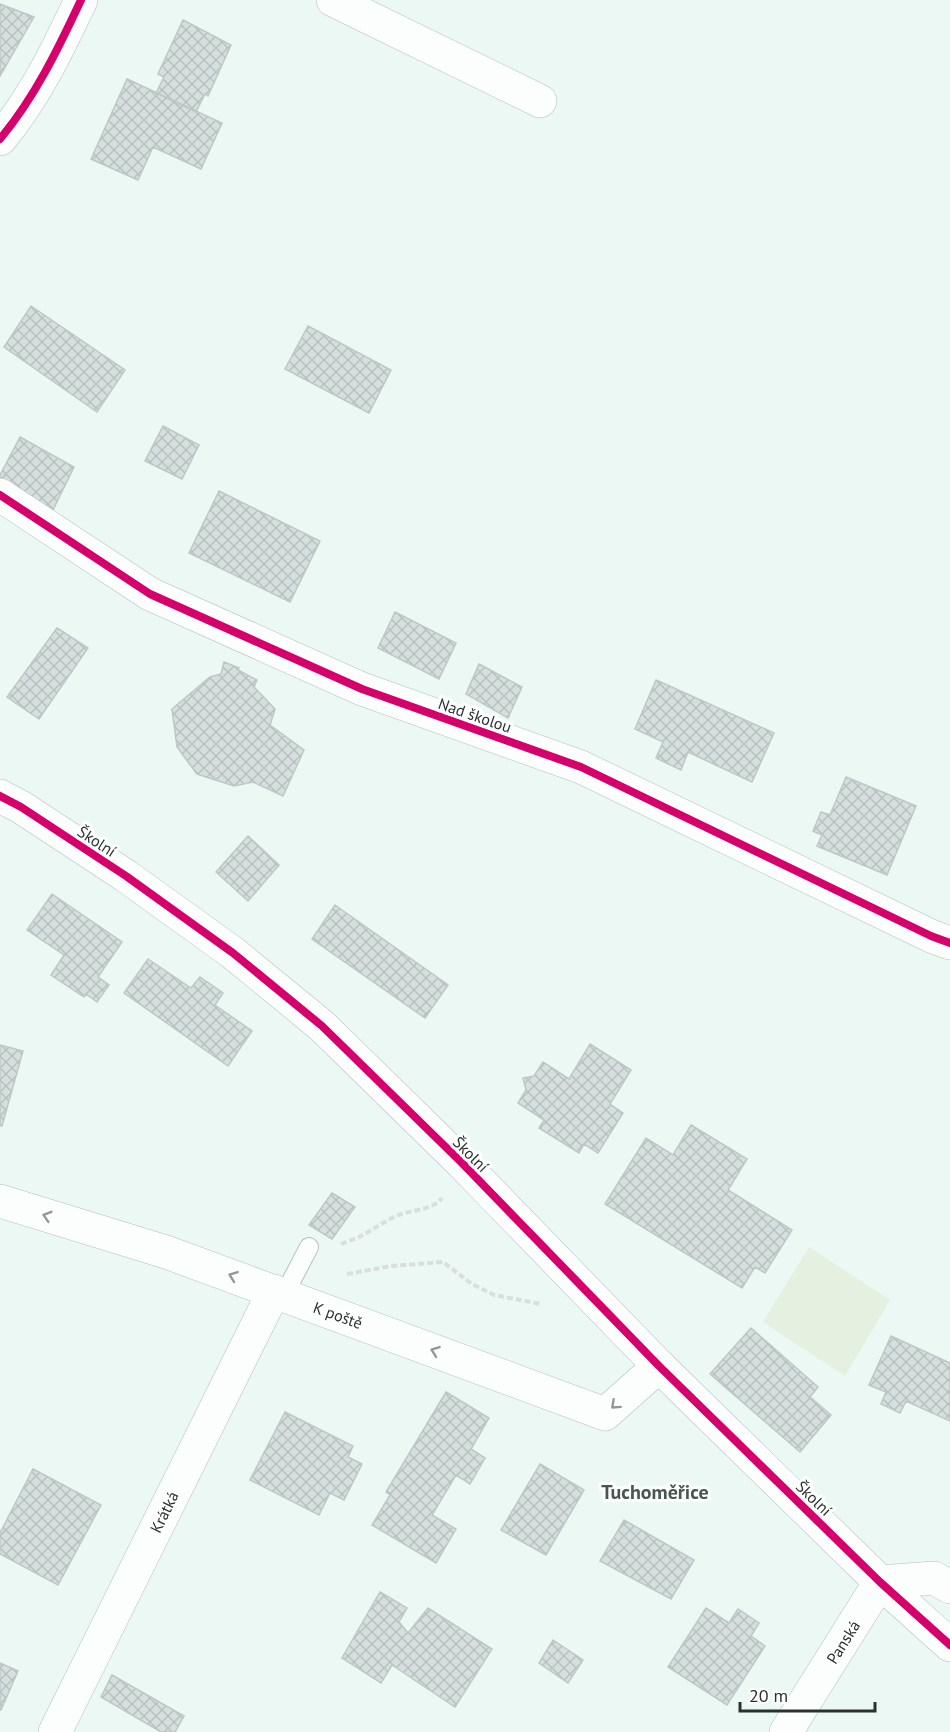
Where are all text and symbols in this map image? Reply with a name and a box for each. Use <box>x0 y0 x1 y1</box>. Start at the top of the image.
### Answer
street label: Nad školou <box>436 693 514 737</box>
street label: Školní <box>74 821 120 861</box>
street label: Školní <box>449 1132 493 1176</box>
one-way arrow <box>42 1211 53 1223</box>
one-way arrow <box>228 1271 239 1284</box>
street label: K poště <box>311 1297 365 1333</box>
one-way arrow <box>430 1346 441 1359</box>
one-way arrow <box>612 1398 622 1409</box>
street label: Školní <box>792 1476 836 1520</box>
district label: Tuchoměřice <box>601 1479 709 1505</box>
street label: Krátká <box>145 1488 183 1536</box>
street label: Panská <box>822 1617 864 1667</box>
scale bar <box>740 1675 875 1713</box>
text: 20 m <box>749 1684 788 1707</box>

